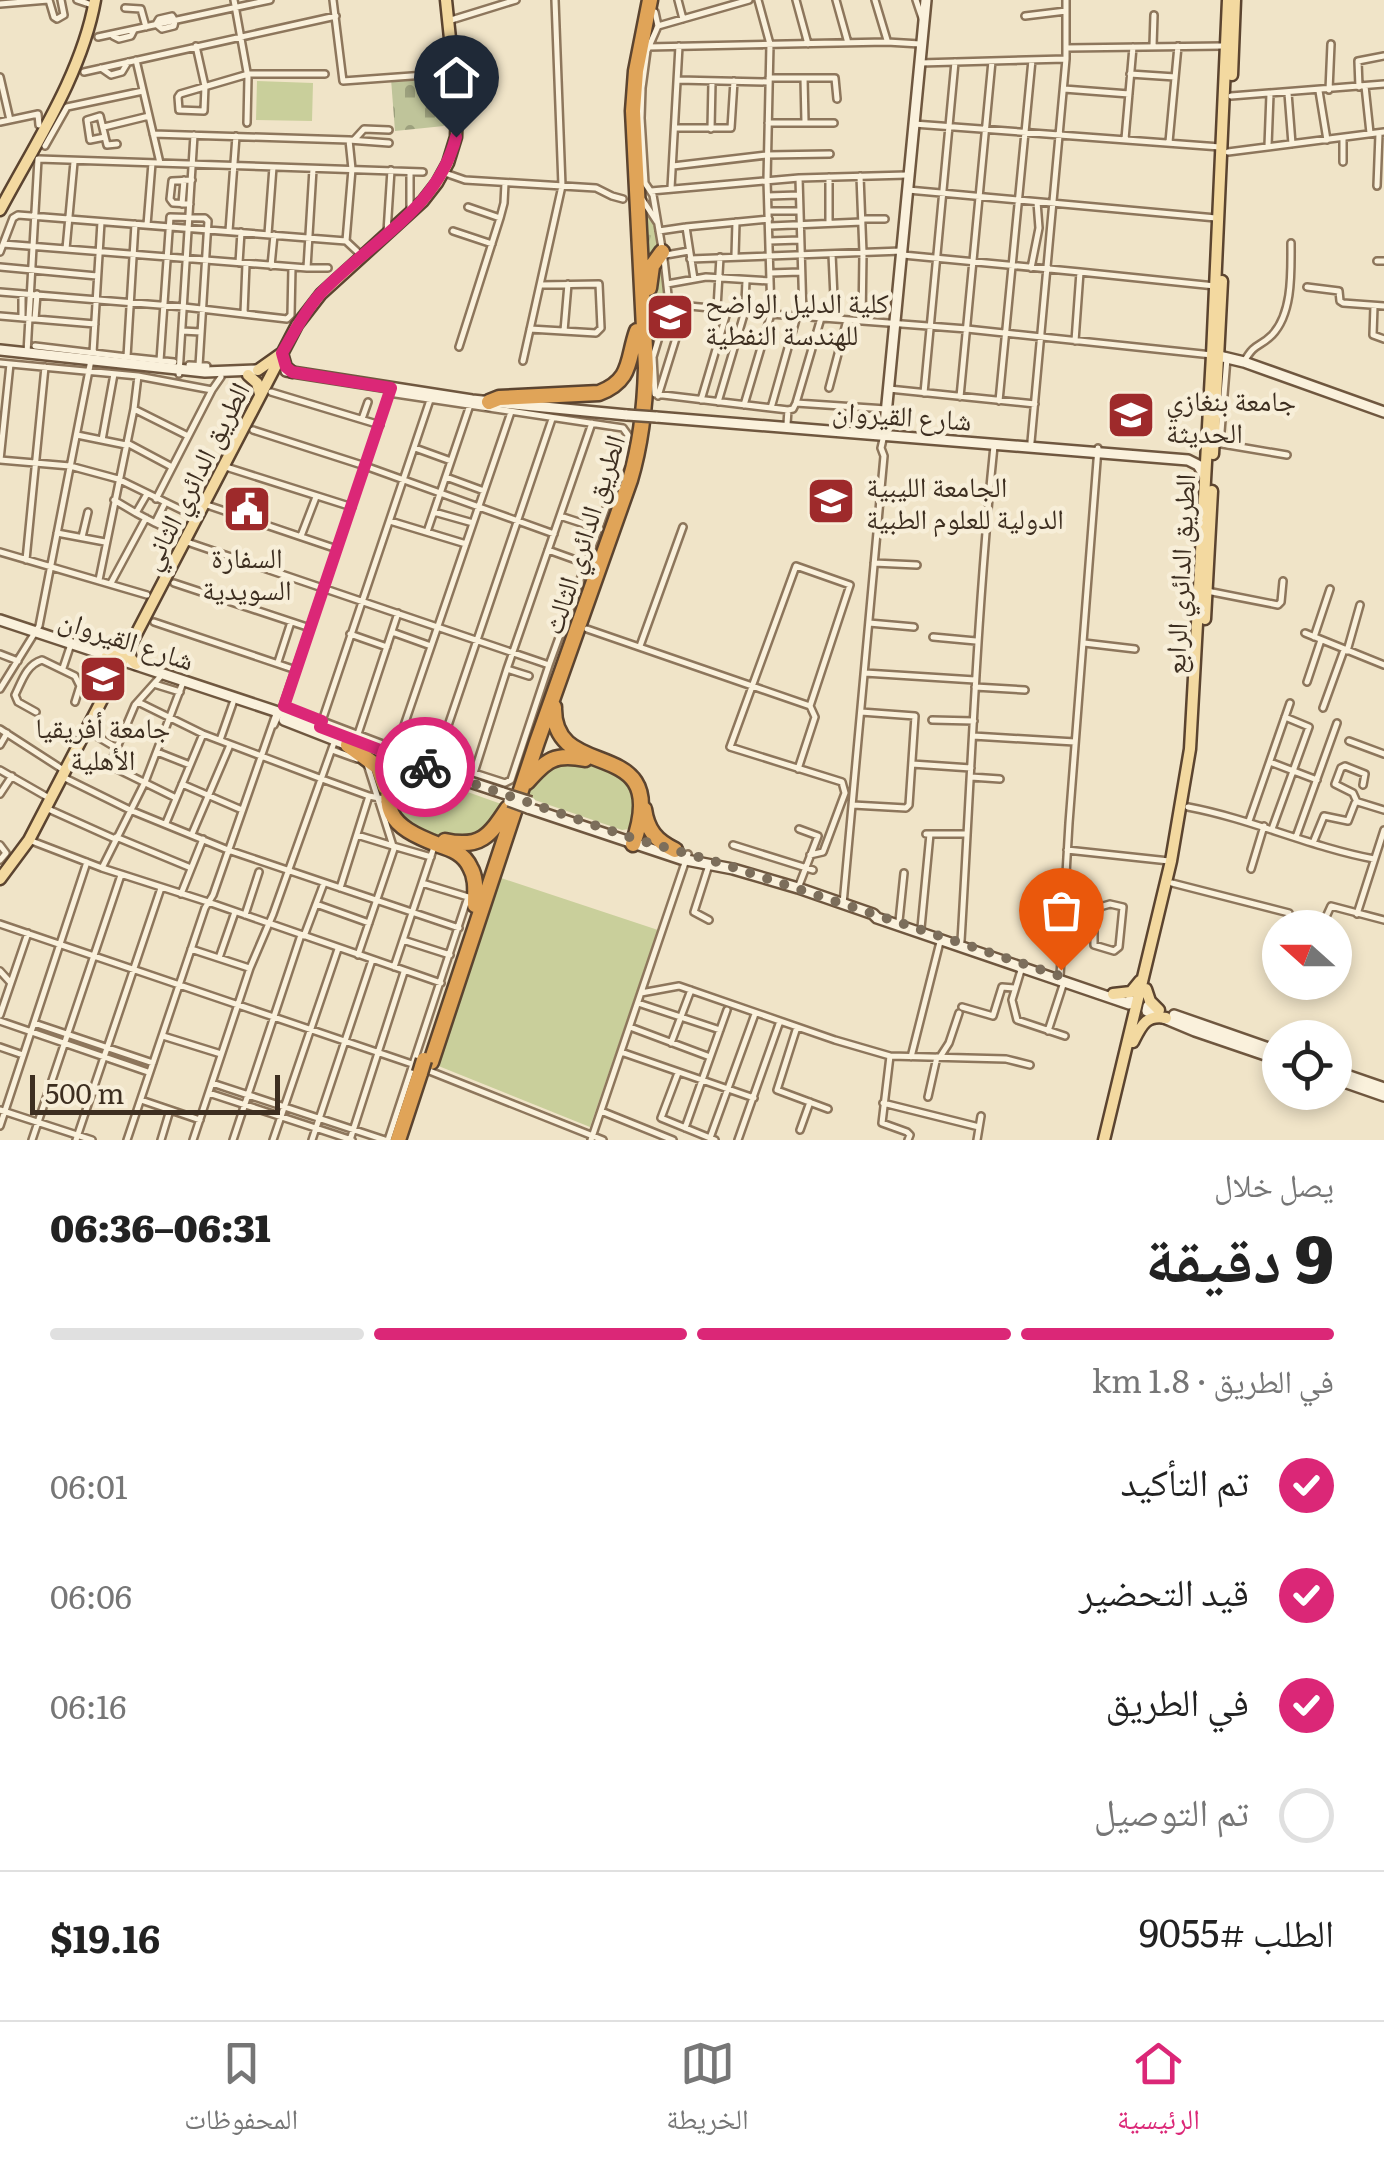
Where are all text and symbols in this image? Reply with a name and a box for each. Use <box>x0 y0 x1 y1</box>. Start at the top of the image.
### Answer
pin <box>414 35 499 138</box>
icon: home <box>429 50 484 105</box>
place label: كلية الدليل الواضح للهندسة النفطية <box>705 280 889 354</box>
school or university icon: كلية الدليل الواضح للهندسة النفطية <box>644 291 696 343</box>
street label: الطريق الدائري الثاني <box>128 374 262 578</box>
place label: جامعة بنغازي الحديثة <box>1166 378 1296 452</box>
street label: شارع القيروان <box>831 388 973 440</box>
school or university icon: جامعة بنغازي الحديثة <box>1105 389 1157 441</box>
street label: الطريق الدائري الثالث <box>530 429 638 641</box>
place label: الجامعة الليبية الدولية للعلوم الطبية <box>866 464 1064 538</box>
street label: الطريق الدائري الرابع <box>1152 473 1208 676</box>
school or university icon: الجامعة الليبية الدولية للعلوم الطبية <box>805 475 857 527</box>
public building icon: السفارة السويدية <box>221 483 273 535</box>
place label: السفارة السويدية <box>202 535 292 609</box>
street label: شارع القيروان <box>54 596 200 680</box>
school or university icon: جامعة أفريقيا الأهلية <box>77 653 129 705</box>
place label: جامعة أفريقيا الأهلية <box>36 705 170 779</box>
courier <box>375 717 475 817</box>
icon: bike <box>398 740 453 795</box>
pin <box>1019 868 1104 971</box>
icon: bag <box>1034 883 1089 938</box>
north arrow <box>1262 910 1352 1000</box>
map controls <box>1262 910 1352 1110</box>
button: locate <box>1262 1020 1352 1110</box>
scale bar <box>30 1070 280 1114</box>
text: 500 m <box>45 1071 124 1113</box>
text: يصل خلال <box>1214 1159 1334 1207</box>
text: 06:31–06:36 <box>50 1197 271 1254</box>
text: 9 دقيقة <box>1145 1206 1334 1303</box>
text: في الطريق · 1.8 km <box>1092 1355 1334 1403</box>
text: تم التأكيد <box>1120 1451 1249 1508</box>
icon: check <box>1279 1458 1334 1513</box>
text: 06:01 <box>50 1461 128 1509</box>
text: قيد التحضير <box>1079 1561 1249 1618</box>
icon: check <box>1279 1568 1334 1623</box>
text: 06:06 <box>50 1571 132 1619</box>
text: في الطريق <box>1106 1671 1249 1728</box>
icon: check <box>1279 1678 1334 1733</box>
text: 06:16 <box>50 1681 127 1729</box>
text: تم التوصيل <box>1094 1781 1249 1838</box>
text: الطلب #9055 <box>1139 1902 1334 1959</box>
text: $19.16 <box>50 1908 160 1965</box>
tab: المحفوظات <box>184 2036 298 2147</box>
tab: الخريطة <box>666 2036 749 2147</box>
tab: الرئيسية <box>1117 2036 1200 2147</box>

